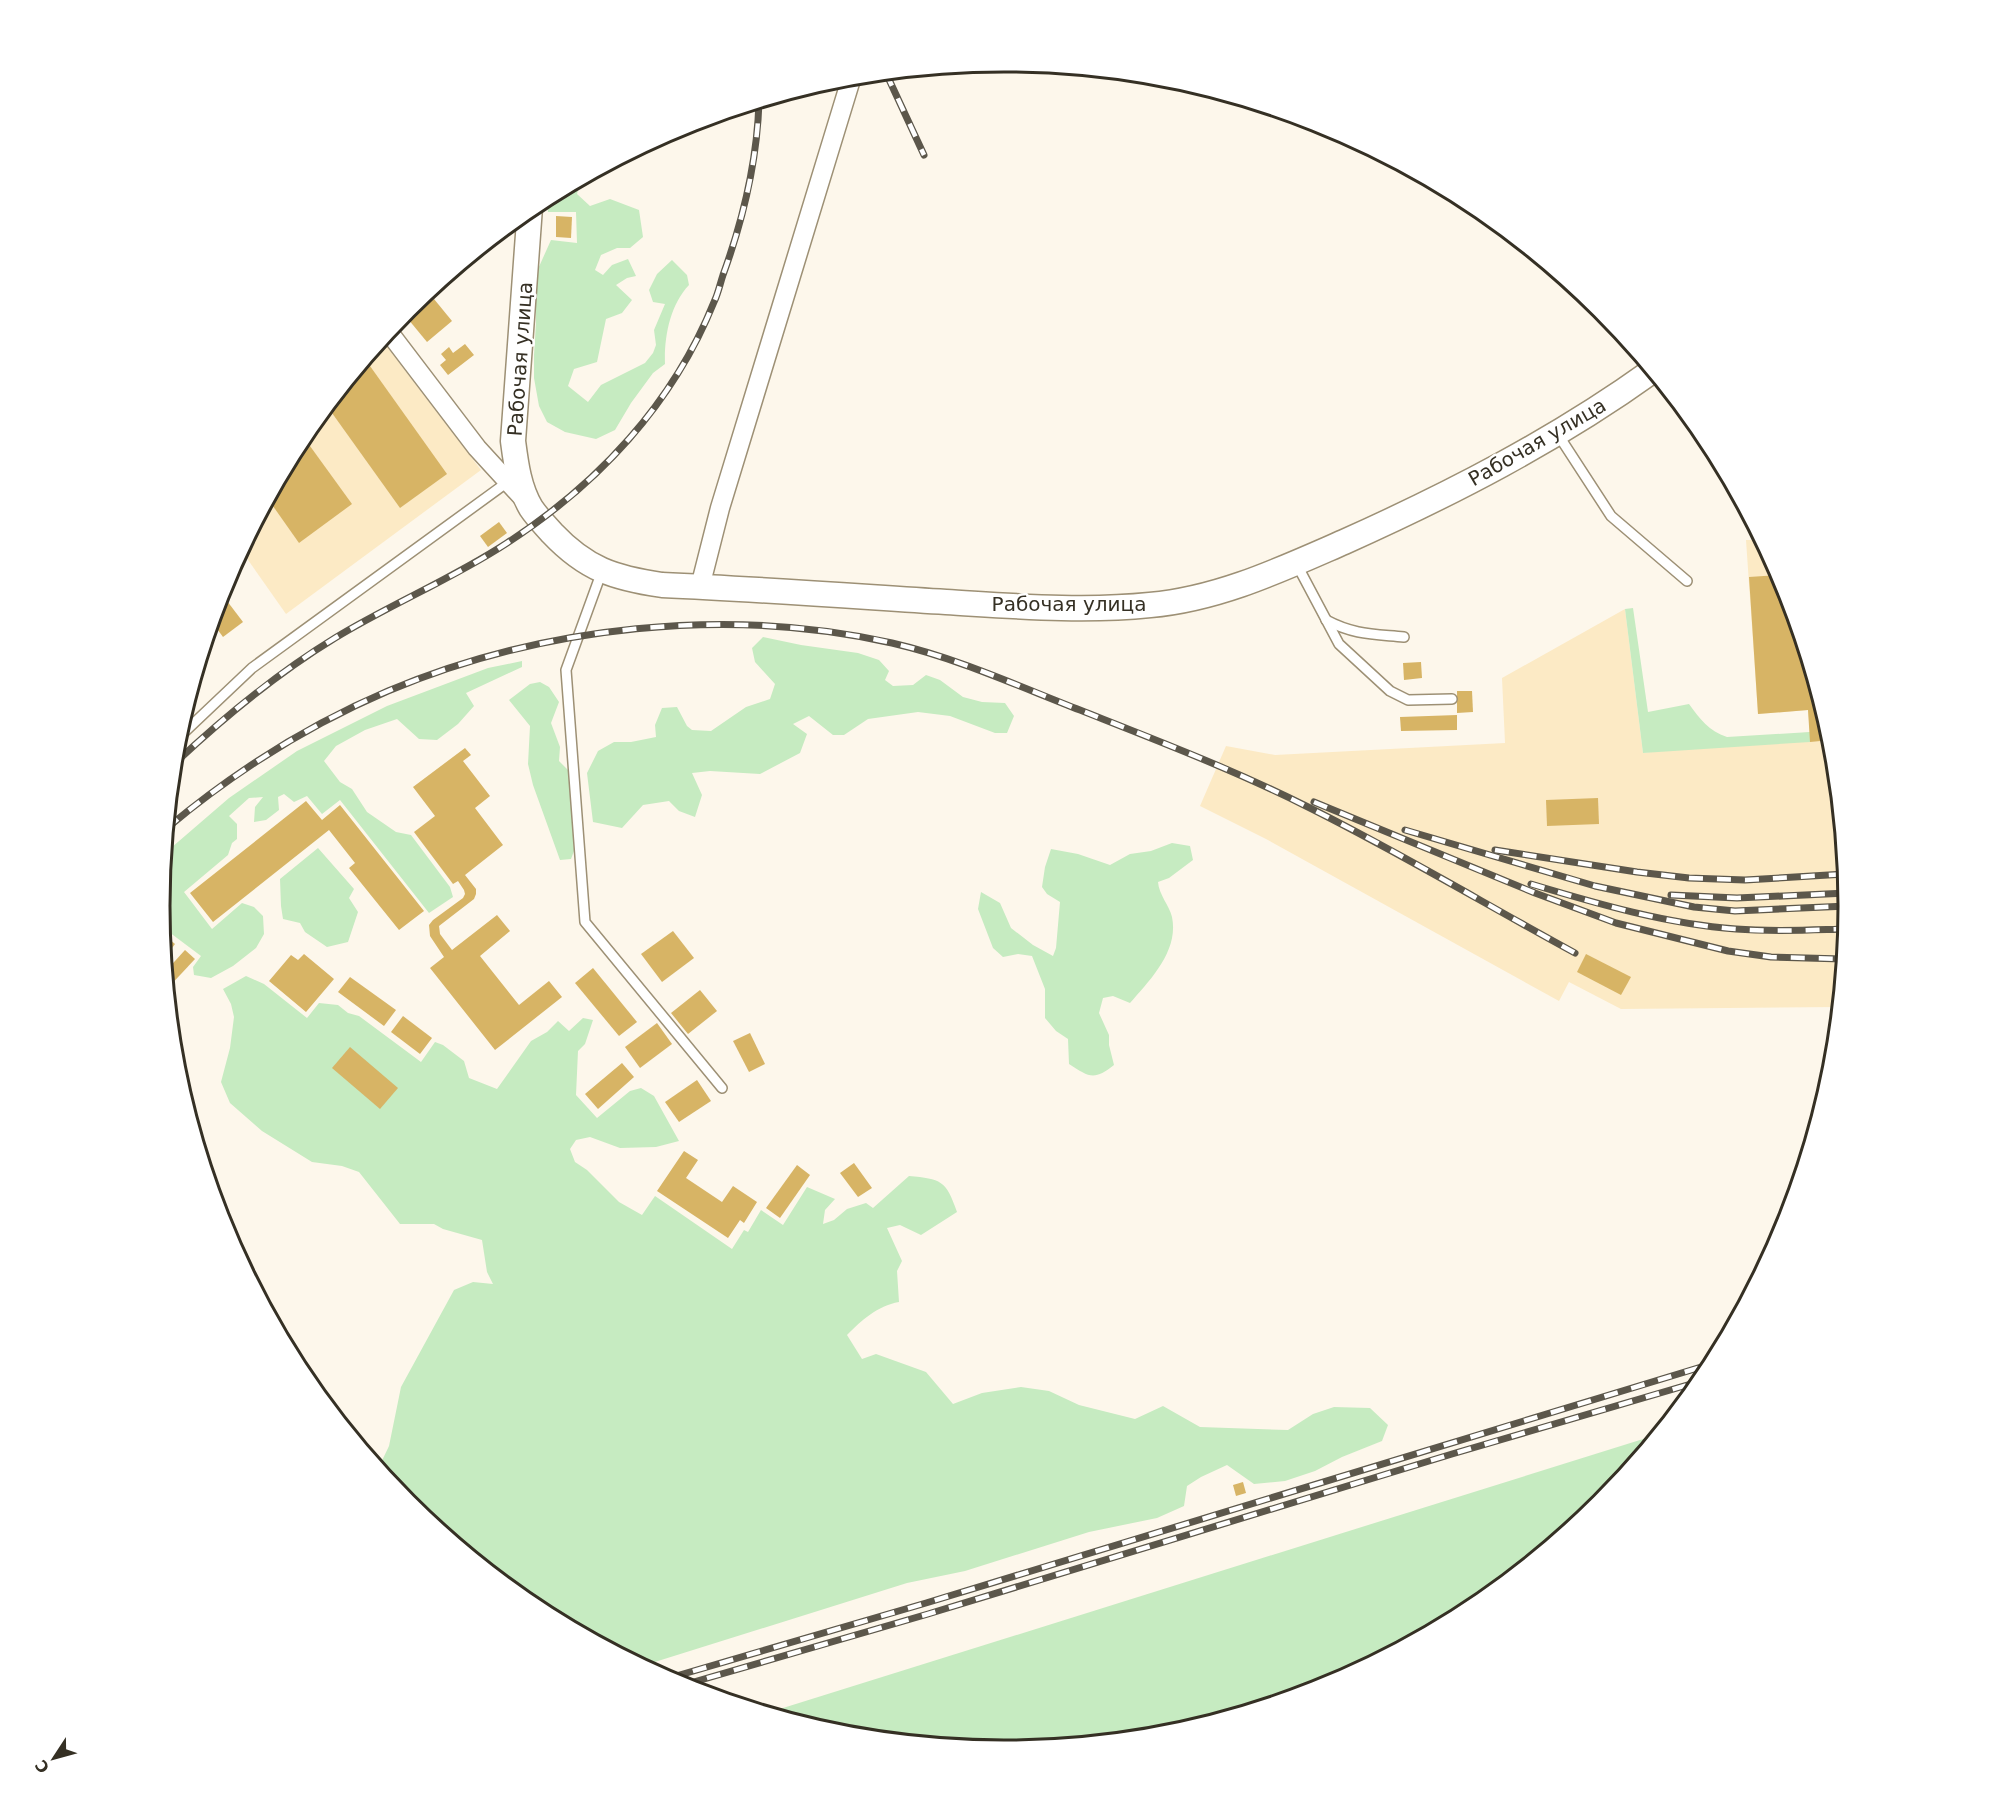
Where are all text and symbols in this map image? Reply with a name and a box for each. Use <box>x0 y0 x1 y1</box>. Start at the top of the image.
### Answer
street label: Рабочая улица <box>503 281 537 437</box>
street label: Рабочая улица <box>1464 393 1610 491</box>
street label: Рабочая улица <box>992 592 1146 616</box>
north arrow <box>24 1728 84 1788</box>
text: С <box>31 1756 53 1777</box>

